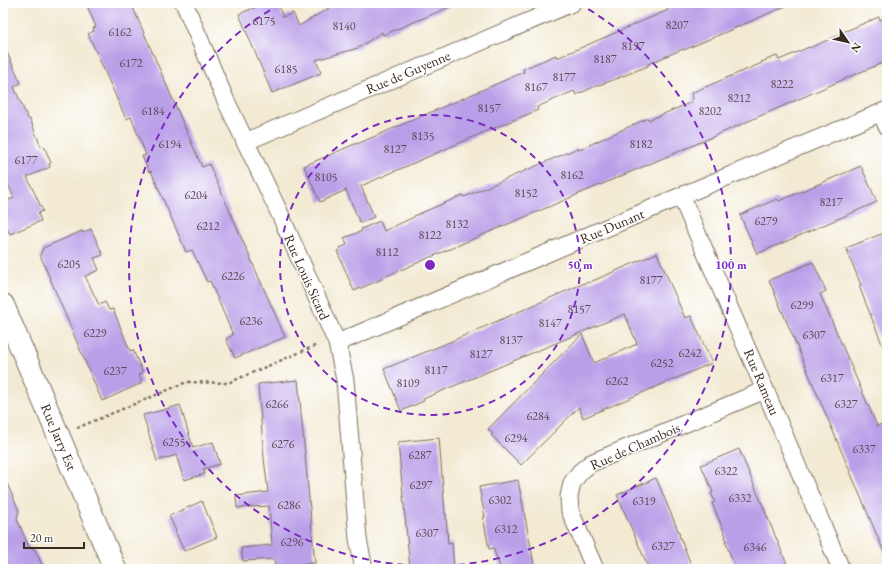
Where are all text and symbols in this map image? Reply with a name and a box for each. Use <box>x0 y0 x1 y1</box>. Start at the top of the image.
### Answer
house number: 6175 <box>252 13 276 29</box>
house number: 8207 <box>665 17 689 33</box>
house number: 8140 <box>332 18 356 34</box>
north arrow <box>828 22 868 62</box>
house number: 6162 <box>108 24 132 40</box>
house number: 8197 <box>621 38 645 54</box>
text: N <box>848 40 865 55</box>
street label: Rue de Guyenne <box>363 46 453 98</box>
house number: 8187 <box>593 51 617 67</box>
house number: 6172 <box>119 55 143 71</box>
house number: 6185 <box>274 61 298 77</box>
house number: 8177 <box>552 69 576 85</box>
house number: 8222 <box>770 76 794 92</box>
house number: 8167 <box>524 79 548 95</box>
house number: 8212 <box>727 90 751 106</box>
house number: 8157 <box>477 100 501 116</box>
house number: 6184 <box>141 103 165 119</box>
house number: 8202 <box>698 103 722 119</box>
house number: 8135 <box>411 128 435 144</box>
house number: 6194 <box>158 136 182 152</box>
house number: 8182 <box>629 136 653 152</box>
house number: 8127 <box>383 141 407 157</box>
house number: 6177 <box>14 152 38 168</box>
house number: 8162 <box>560 167 584 183</box>
house number: 8105 <box>314 169 338 185</box>
house number: 8152 <box>514 185 538 201</box>
house number: 6204 <box>184 187 208 203</box>
house number: 8217 <box>819 194 843 210</box>
street label: Rue Dunant <box>577 204 648 248</box>
house number: 6279 <box>754 213 778 229</box>
house number: 8132 <box>445 216 469 232</box>
house number: 6212 <box>196 218 220 234</box>
house number: 8122 <box>418 227 442 243</box>
street label: Rue Louis Sicard <box>280 231 334 323</box>
house number: 8112 <box>375 244 399 260</box>
house number: 6205 <box>57 256 81 272</box>
text: 50 m <box>567 257 593 273</box>
text: 100 m <box>715 257 747 273</box>
centre of rings <box>423 258 437 272</box>
house number: 6226 <box>221 268 245 284</box>
house number: 8177 <box>639 272 663 288</box>
house number: 6299 <box>790 297 814 313</box>
house number: 8157 <box>567 301 591 317</box>
house number: 6236 <box>239 313 263 329</box>
house number: 8147 <box>538 315 562 331</box>
house number: 6229 <box>83 325 107 341</box>
house number: 6307 <box>802 327 826 343</box>
house number: 8137 <box>499 332 523 348</box>
house number: 6242 <box>678 345 702 361</box>
house number: 8127 <box>469 346 493 362</box>
street label: Rue Rameau <box>740 346 784 419</box>
house number: 6252 <box>650 355 674 371</box>
house number: 8117 <box>424 362 448 378</box>
house number: 6237 <box>103 363 127 379</box>
house number: 6317 <box>820 370 844 386</box>
house number: 6262 <box>605 373 629 389</box>
house number: 8109 <box>396 375 420 391</box>
house number: 6266 <box>265 396 289 412</box>
house number: 6327 <box>834 396 858 412</box>
street label: Rue Jarry Est <box>37 401 81 474</box>
house number: 6284 <box>526 408 550 424</box>
street label: Rue de Chambois <box>587 418 683 474</box>
house number: 6294 <box>504 430 528 446</box>
house number: 6255 <box>162 434 186 450</box>
house number: 6276 <box>271 436 295 452</box>
house number: 6337 <box>852 441 876 457</box>
house number: 6287 <box>408 447 432 463</box>
house number: 6322 <box>714 463 738 479</box>
house number: 6297 <box>409 477 433 493</box>
house number: 6332 <box>728 490 752 506</box>
house number: 6302 <box>488 492 512 508</box>
house number: 6319 <box>632 493 656 509</box>
house number: 6286 <box>277 497 301 513</box>
house number: 6312 <box>494 521 518 537</box>
scale bar <box>24 524 84 550</box>
house number: 6307 <box>415 525 439 541</box>
text: 20 m <box>30 530 54 546</box>
house number: 6296 <box>280 534 304 550</box>
house number: 6327 <box>651 538 675 554</box>
house number: 6346 <box>743 539 767 555</box>

